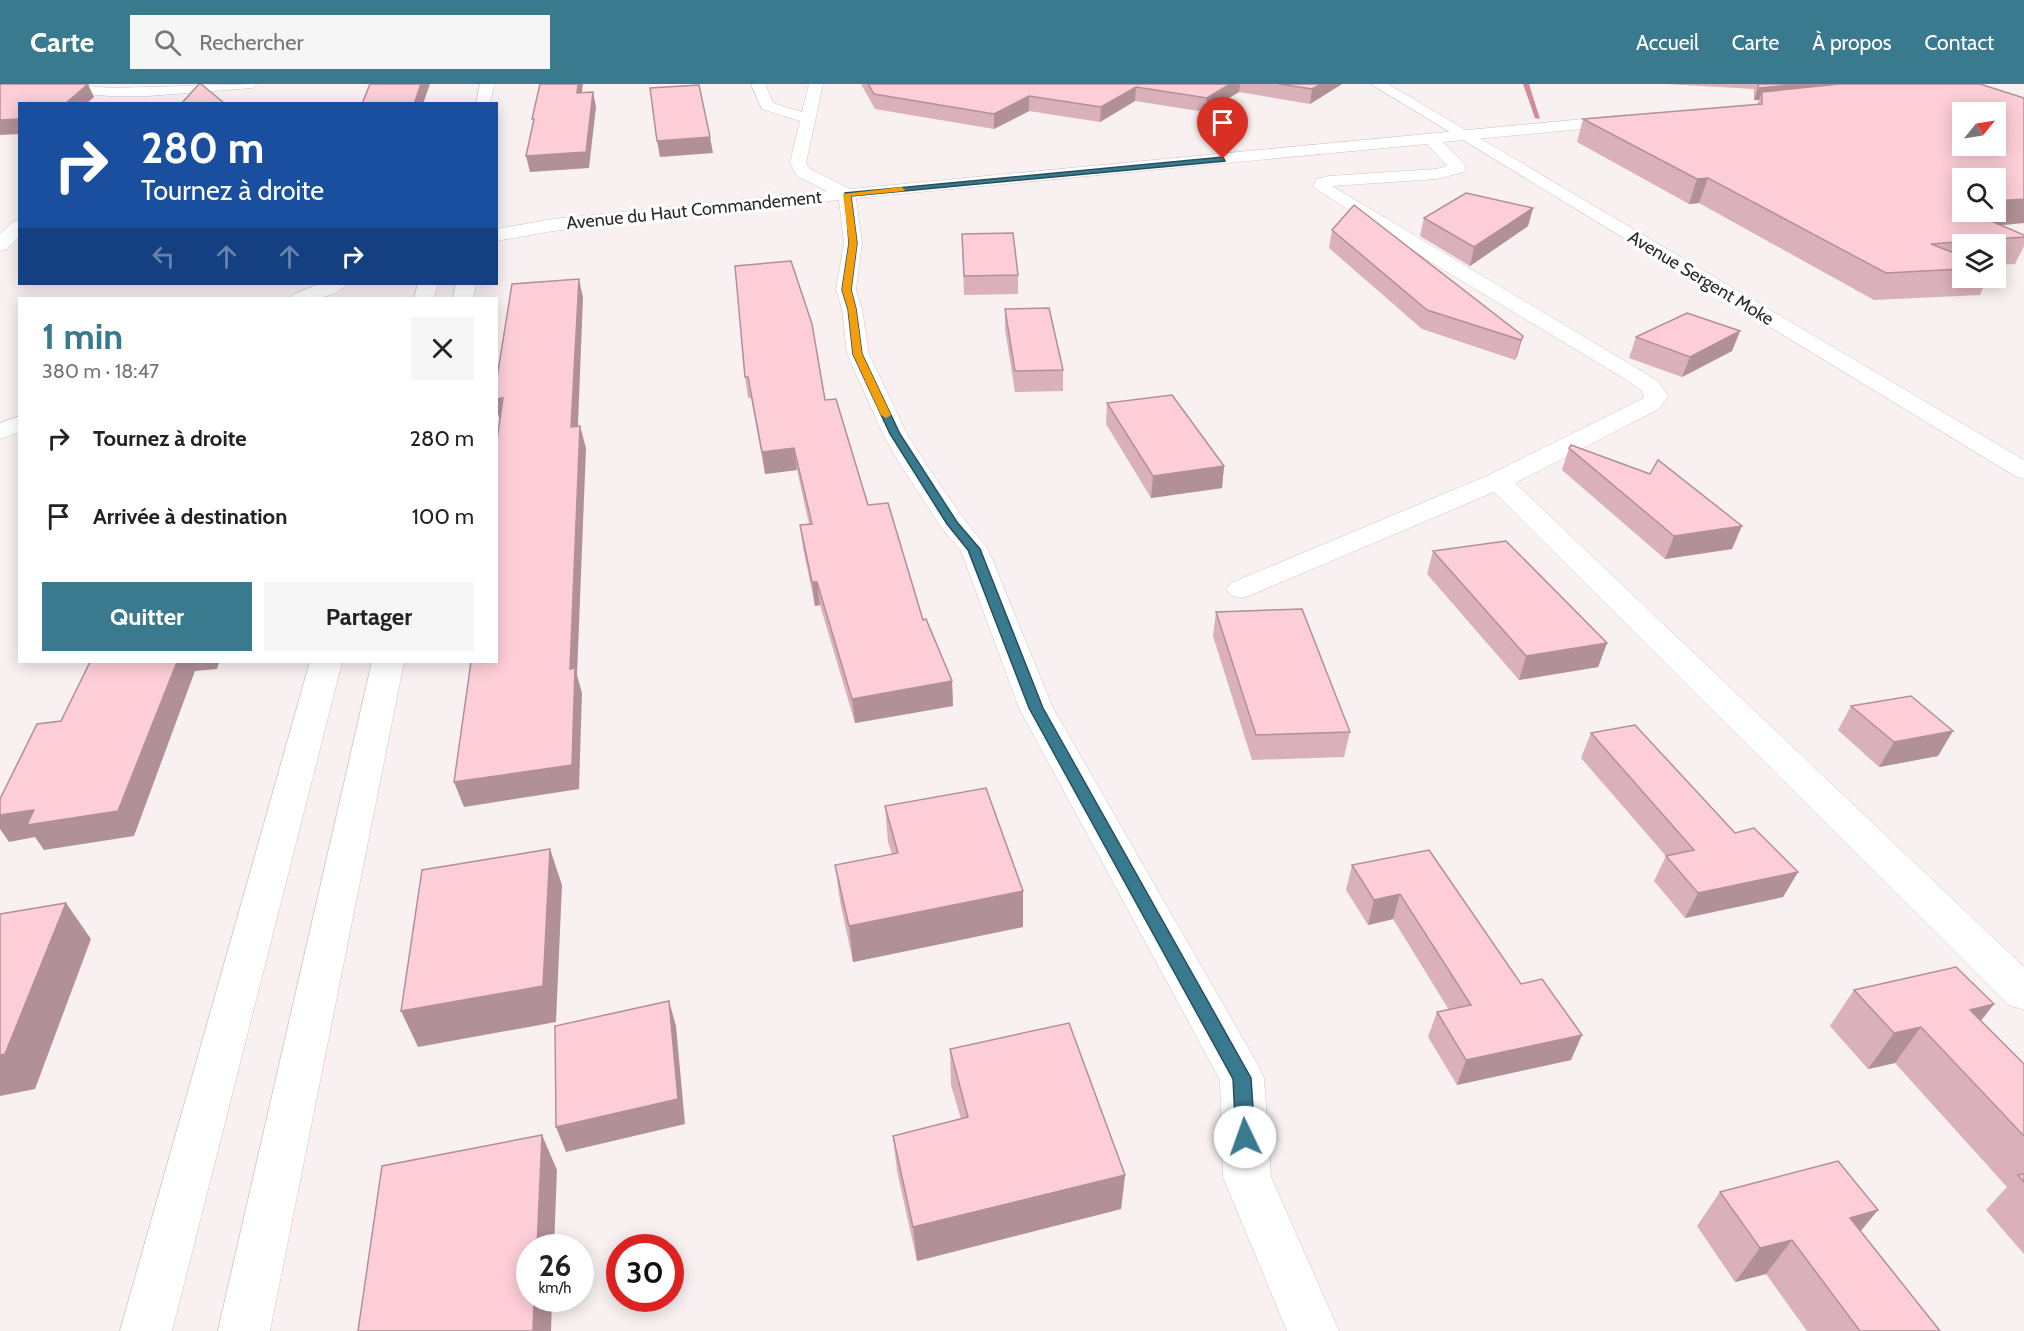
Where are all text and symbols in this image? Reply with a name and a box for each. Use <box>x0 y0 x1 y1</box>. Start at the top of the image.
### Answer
search box <box>130 15 550 69</box>
text: Carte <box>30 25 94 59</box>
icon: search <box>151 26 184 59</box>
text: Rechercher <box>199 29 303 56</box>
text: Accueil <box>1636 30 1699 55</box>
text: Carte <box>1732 30 1779 55</box>
text: À propos <box>1812 30 1891 55</box>
text: Contact <box>1924 30 1994 55</box>
pin <box>1197 97 1248 159</box>
north arrow <box>1952 102 2006 156</box>
map controls <box>1952 102 2006 288</box>
icon: arrive <box>1206 106 1239 139</box>
text: 280 m <box>141 122 264 174</box>
icon: right <box>42 126 120 204</box>
button: search <box>1952 168 2006 222</box>
text: Tournez à droite <box>141 174 324 207</box>
street label: Avenue du Haut Commandement <box>565 186 823 234</box>
street label: Avenue Sergent Moke <box>1624 226 1778 330</box>
button: layers <box>1952 234 2006 288</box>
icon: left <box>147 240 180 273</box>
icon: ahead <box>210 240 243 273</box>
icon: ahead <box>273 240 306 273</box>
icon: right <box>336 240 369 273</box>
text: 1 min <box>42 314 123 358</box>
button: close <box>411 317 474 380</box>
text: 380 m · 18:47 <box>42 359 159 383</box>
icon: right <box>42 422 75 455</box>
text: Tournez à droite <box>93 425 247 452</box>
text: 280 m <box>410 425 474 452</box>
icon: arrive <box>42 500 75 533</box>
text: Arrivée à destination <box>93 503 287 530</box>
text: 100 m <box>412 503 474 530</box>
button: Quitter <box>42 582 252 651</box>
button: Partager <box>264 582 474 651</box>
position arrow <box>1213 1105 1277 1169</box>
speed limit sign: 30 <box>606 1234 684 1312</box>
text: 26 <box>539 1247 571 1284</box>
text: km/h <box>539 1279 571 1297</box>

